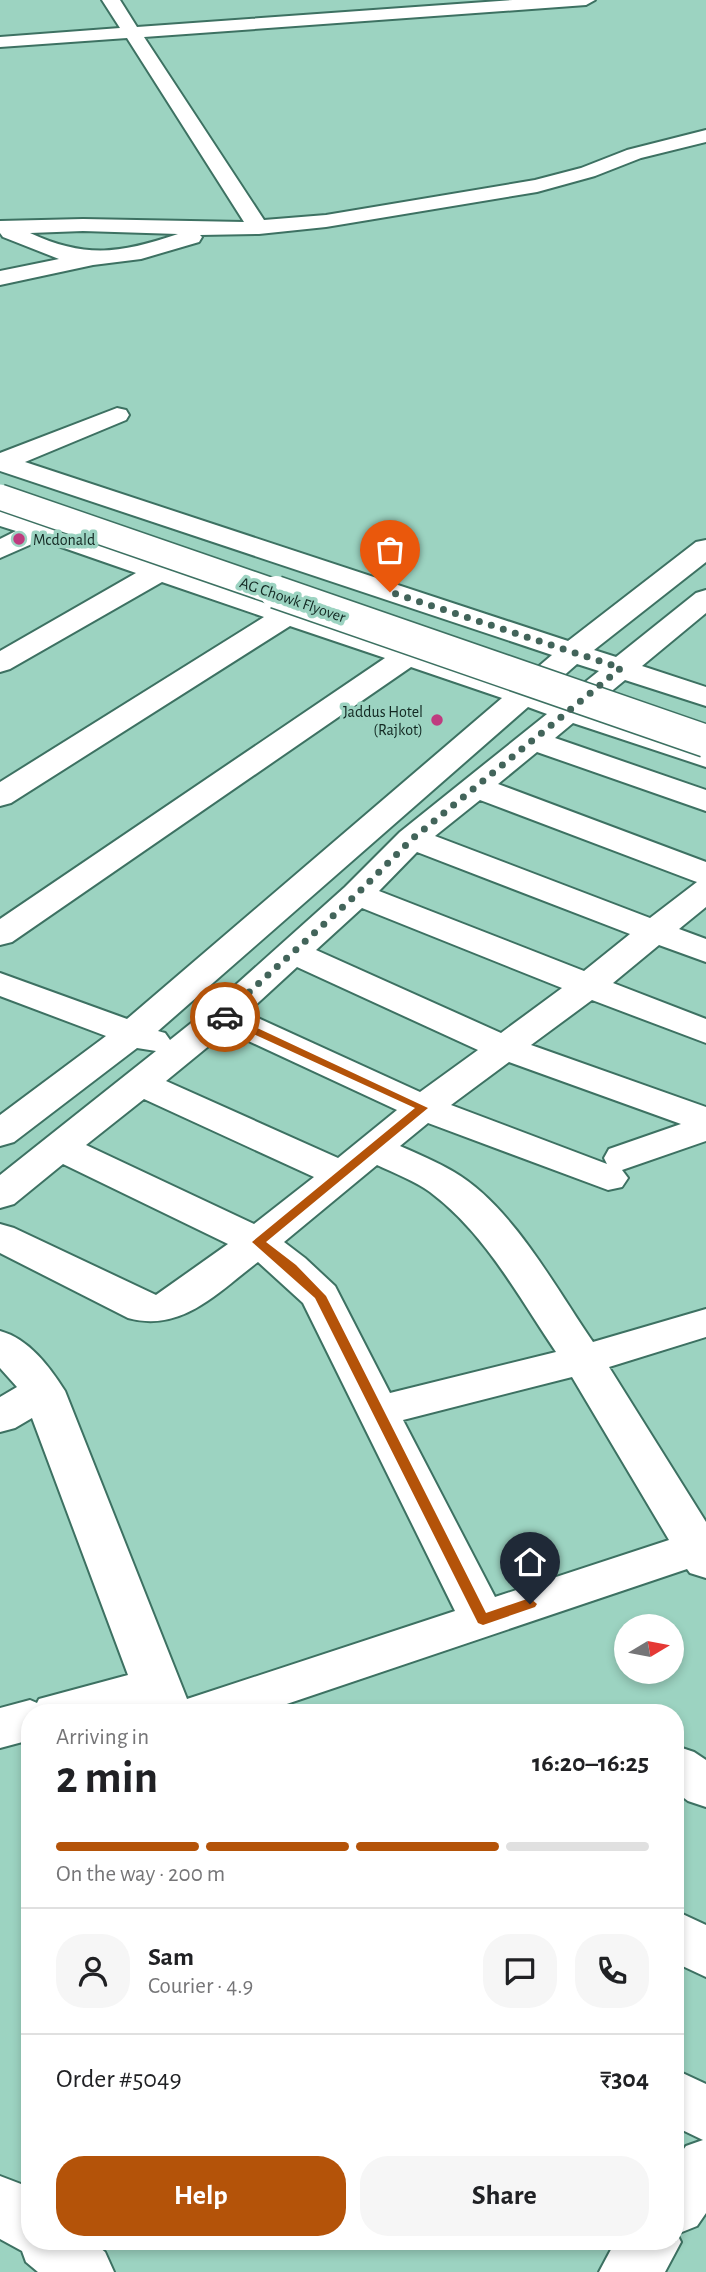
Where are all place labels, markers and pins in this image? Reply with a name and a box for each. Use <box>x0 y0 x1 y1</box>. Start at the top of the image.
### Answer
pin <box>360 520 420 592</box>
marker: Mcdonald <box>11 531 27 547</box>
place label: Mcdonald <box>33 532 95 548</box>
place label: Jaddus Hotel (Rajkot) <box>343 704 423 739</box>
marker: Jaddus Hotel (Rajkot) <box>429 712 445 728</box>
pin <box>500 1532 560 1604</box>

